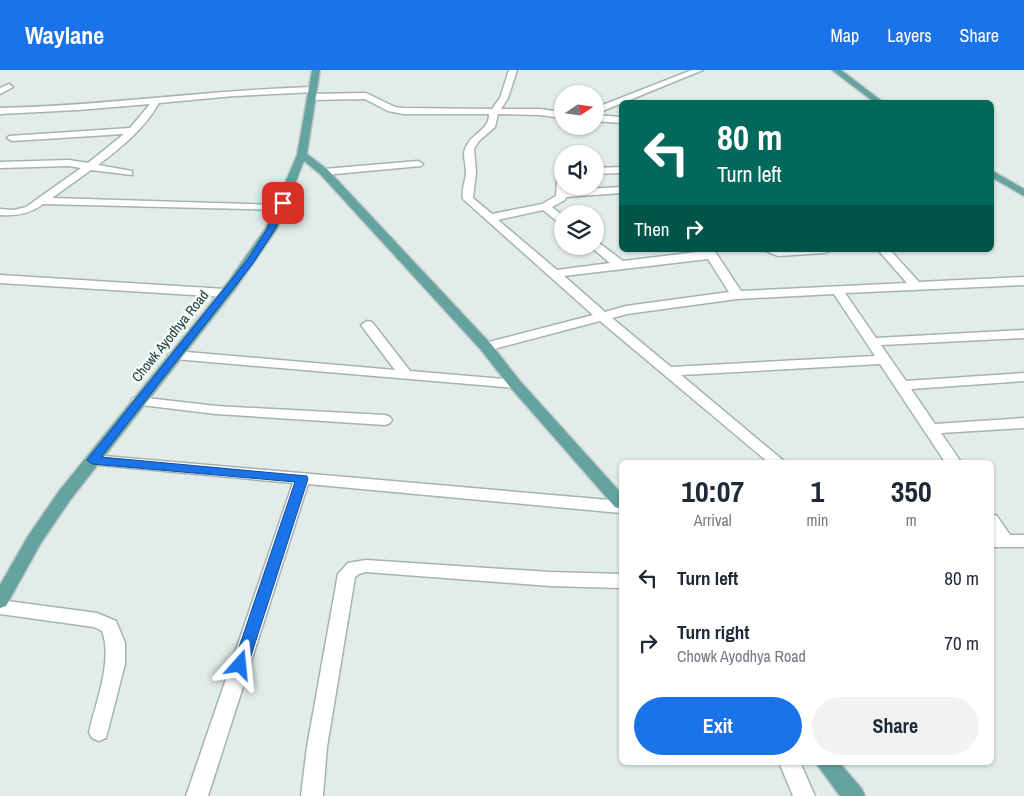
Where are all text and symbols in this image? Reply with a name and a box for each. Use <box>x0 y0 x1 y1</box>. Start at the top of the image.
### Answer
text: Waylane <box>25 19 104 51</box>
text: Map <box>831 23 859 48</box>
text: Layers <box>887 23 932 48</box>
text: Share <box>960 23 999 48</box>
north arrow <box>554 85 604 135</box>
map controls <box>554 85 604 255</box>
text: 80 m <box>717 114 782 161</box>
icon: left <box>634 120 699 185</box>
button: sound <box>554 145 604 195</box>
text: Turn left <box>717 159 782 189</box>
pin <box>262 182 304 224</box>
icon: arrive <box>269 189 297 217</box>
button: layers <box>554 205 604 255</box>
icon: right <box>680 215 708 243</box>
text: Then <box>634 216 670 242</box>
street label: Chowk Ayodhya Road <box>128 287 212 385</box>
text: 10:07 <box>681 471 744 511</box>
text: 1 <box>811 471 824 511</box>
text: 350 <box>891 471 932 511</box>
text: Arrival <box>694 509 732 531</box>
text: min <box>806 509 828 531</box>
text: m <box>906 509 917 531</box>
icon: left <box>634 564 662 592</box>
text: Turn left <box>677 565 738 591</box>
text: 80 m <box>944 565 979 591</box>
text: Turn right <box>677 619 749 645</box>
icon: right <box>634 629 662 657</box>
text: 70 m <box>944 630 979 656</box>
position arrow <box>213 638 265 690</box>
text: Chowk Ayodhya Road <box>677 645 806 667</box>
button: Exit <box>634 697 802 755</box>
button: Share <box>812 697 979 755</box>

